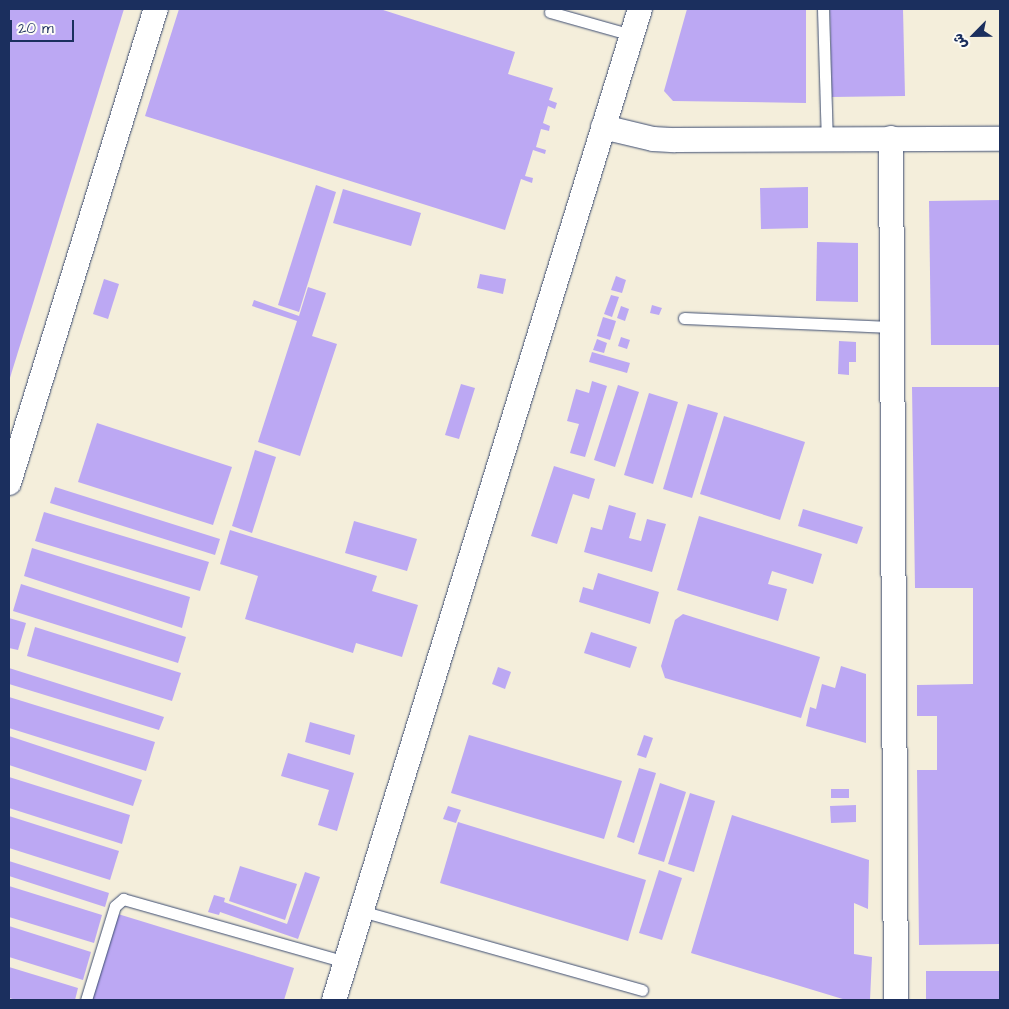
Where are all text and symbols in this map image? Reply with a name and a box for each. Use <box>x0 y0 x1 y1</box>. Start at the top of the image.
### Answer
scale bar <box>12 10 76 42</box>
north arrow <box>949 10 999 60</box>
text: 20 m <box>18 18 54 39</box>
text: ش <box>948 30 972 52</box>

